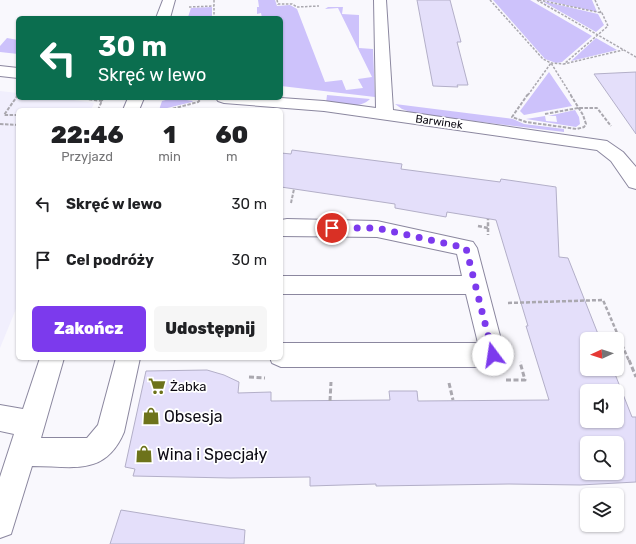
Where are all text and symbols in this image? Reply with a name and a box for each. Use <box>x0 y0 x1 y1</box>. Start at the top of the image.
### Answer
text: 30 m <box>98 30 167 63</box>
icon: left <box>32 32 84 84</box>
text: Skręć w lewo <box>98 64 206 86</box>
street label: Barwinek <box>415 112 464 132</box>
text: 22:46 <box>51 121 124 149</box>
text: 1 <box>163 121 176 149</box>
text: 60 <box>215 121 248 149</box>
text: Przyjazd <box>61 149 113 164</box>
text: min <box>158 149 181 164</box>
text: m <box>226 149 238 164</box>
icon: left <box>32 193 54 215</box>
text: Skręć w lewo <box>66 195 162 213</box>
text: 30 m <box>231 195 267 213</box>
pin <box>315 211 349 245</box>
icon: arrive <box>321 217 343 239</box>
icon: arrive <box>32 249 54 271</box>
text: Cel podróży <box>66 251 154 269</box>
text: 30 m <box>231 251 267 269</box>
button: Zakończ <box>32 306 146 352</box>
button: Udostępnij <box>154 306 267 352</box>
north arrow <box>580 332 624 376</box>
map controls <box>580 332 624 532</box>
position arrow <box>472 334 514 376</box>
supermarket icon: Żabka <box>147 376 167 396</box>
place label: Żabka <box>170 379 206 394</box>
button: sound <box>580 384 624 428</box>
shop icon: Obsesja <box>141 406 161 426</box>
place label: Obsesja <box>164 407 223 426</box>
button: search <box>580 436 624 480</box>
shop icon: Wina i Specjały <box>134 444 154 464</box>
place label: Wina i Specjały <box>157 445 268 464</box>
button: layers <box>580 488 624 532</box>

